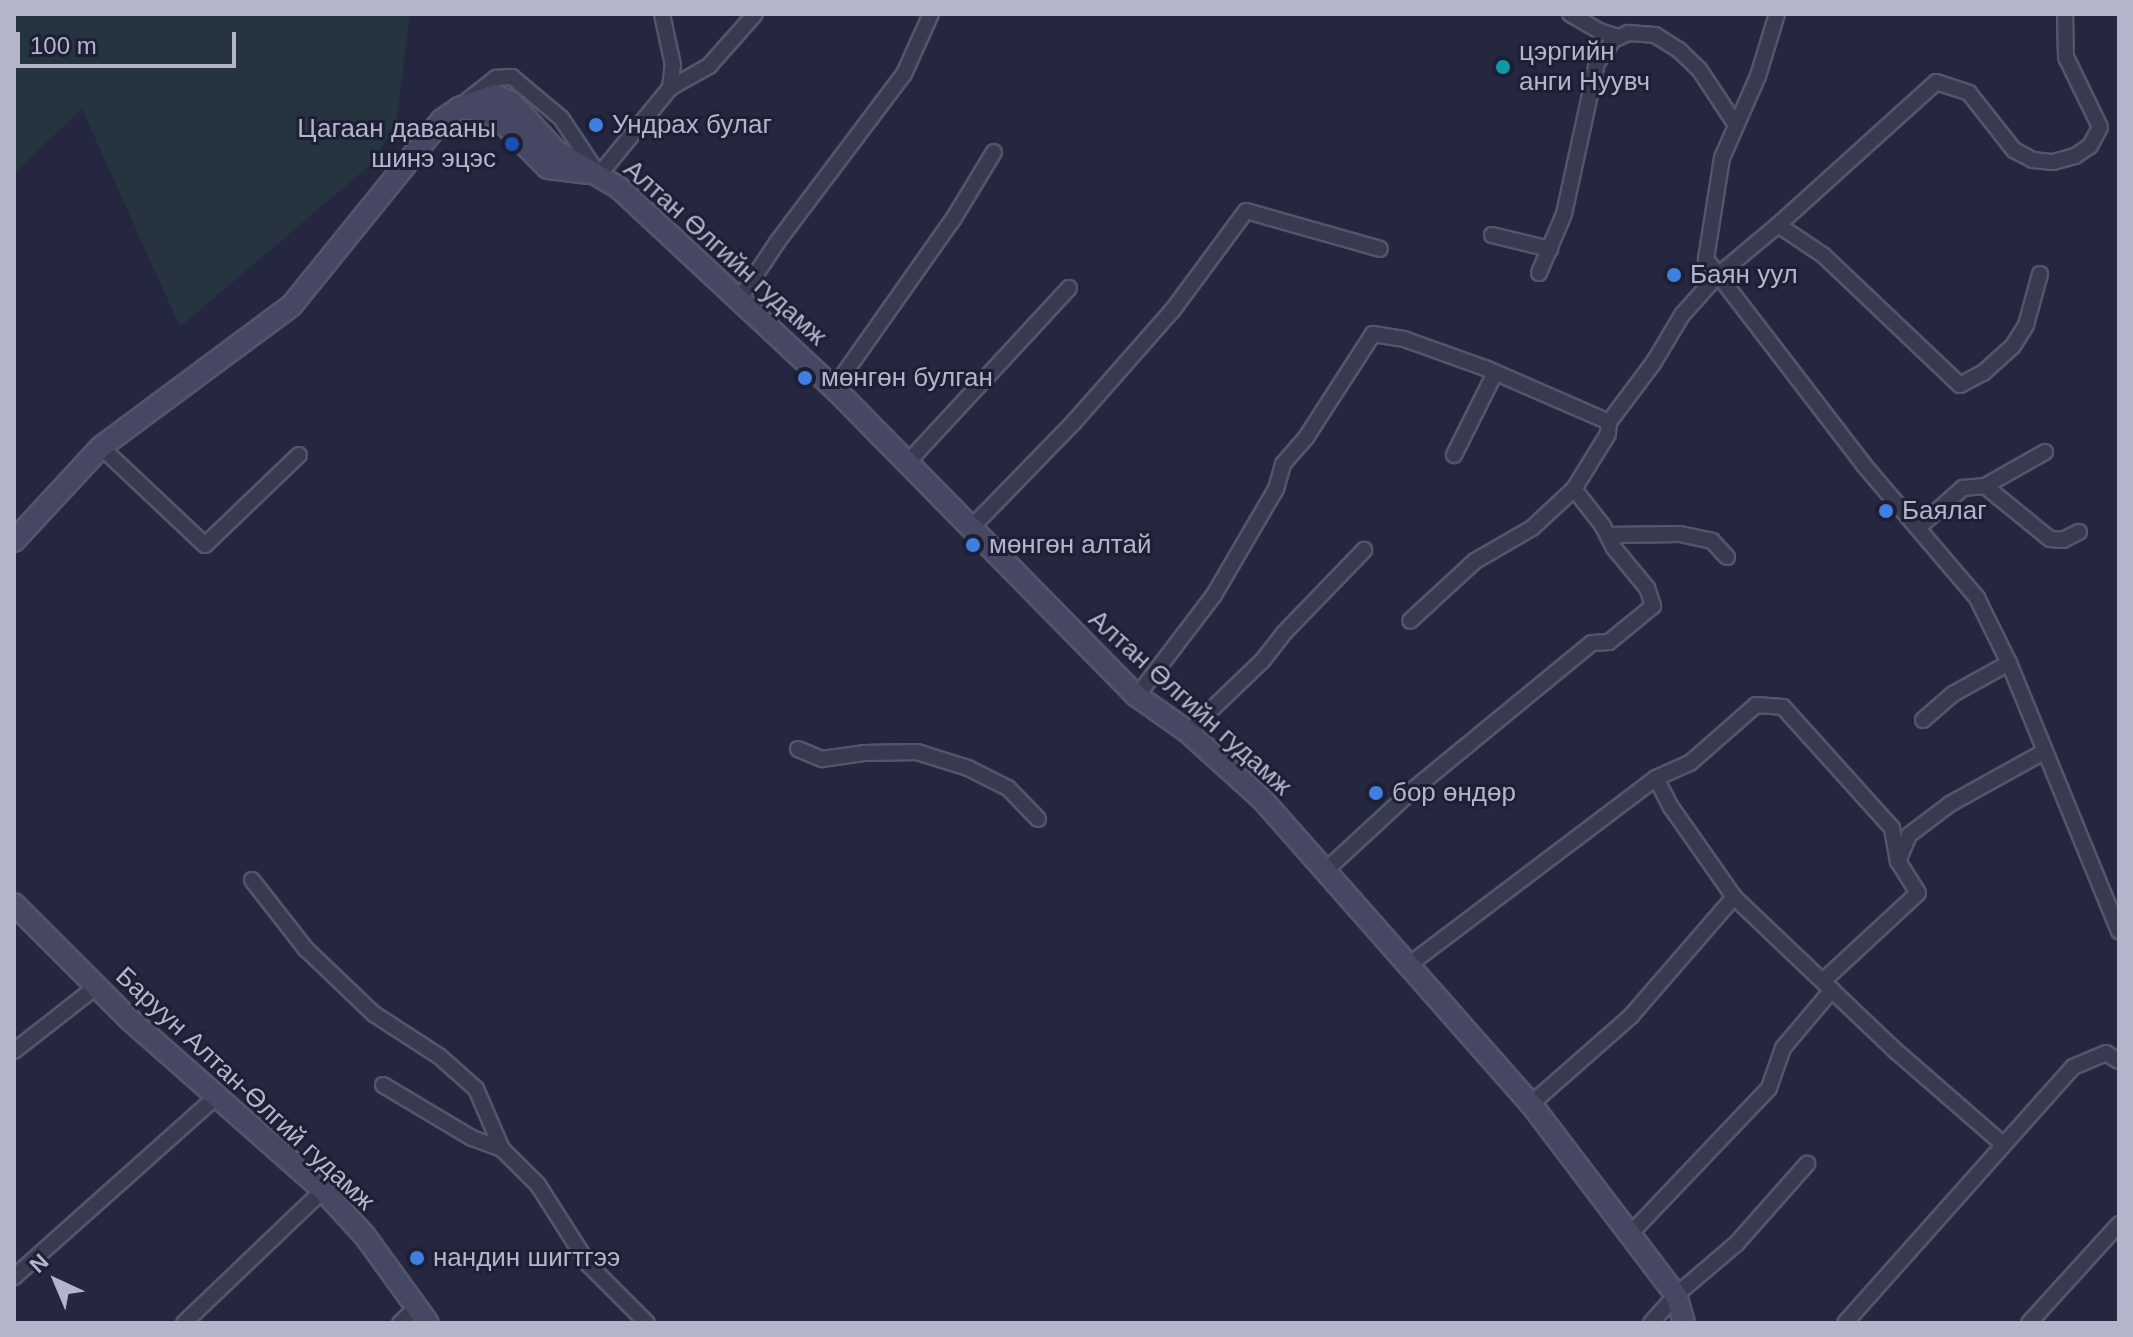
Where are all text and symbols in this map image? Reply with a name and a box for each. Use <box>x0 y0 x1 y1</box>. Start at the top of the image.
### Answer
scale bar <box>20 16 240 66</box>
text: 100 m <box>30 32 97 59</box>
place label: цэргийн анги Нуувч <box>1519 36 1650 98</box>
marker: цэргийн анги Нуувч <box>1494 58 1512 76</box>
place label: Ундрах булаг <box>612 109 772 141</box>
place label: Цагаан давааны шинэ эцэс <box>297 113 496 174</box>
marker: Ундрах булаг <box>587 116 605 134</box>
marker: Цагаан давааны шинэ эцэс <box>503 135 521 153</box>
street label: Алтан Өлгийн гудамж <box>617 154 833 352</box>
place label: Баян уул <box>1690 259 1798 291</box>
marker: Баян уул <box>1665 266 1683 284</box>
place label: мөнгөн булган <box>821 362 993 394</box>
marker: мөнгөн булган <box>796 369 814 387</box>
place label: Баялаг <box>1902 495 1987 527</box>
marker: Баялаг <box>1877 502 1895 520</box>
place label: мөнгөн алтай <box>989 529 1151 561</box>
marker: мөнгөн алтай <box>964 536 982 554</box>
street label: Алтан Өлгийн гудамж <box>1082 604 1298 802</box>
place label: бор өндөр <box>1392 777 1516 809</box>
marker: бор өндөр <box>1367 784 1385 802</box>
street label: Баруун Алтан-Өлгий гудамж <box>109 961 381 1217</box>
north arrow <box>16 1241 96 1321</box>
place label: нандин шигтгээ <box>433 1242 620 1274</box>
text: N <box>25 1249 53 1278</box>
marker: нандин шигтгээ <box>408 1249 426 1267</box>

